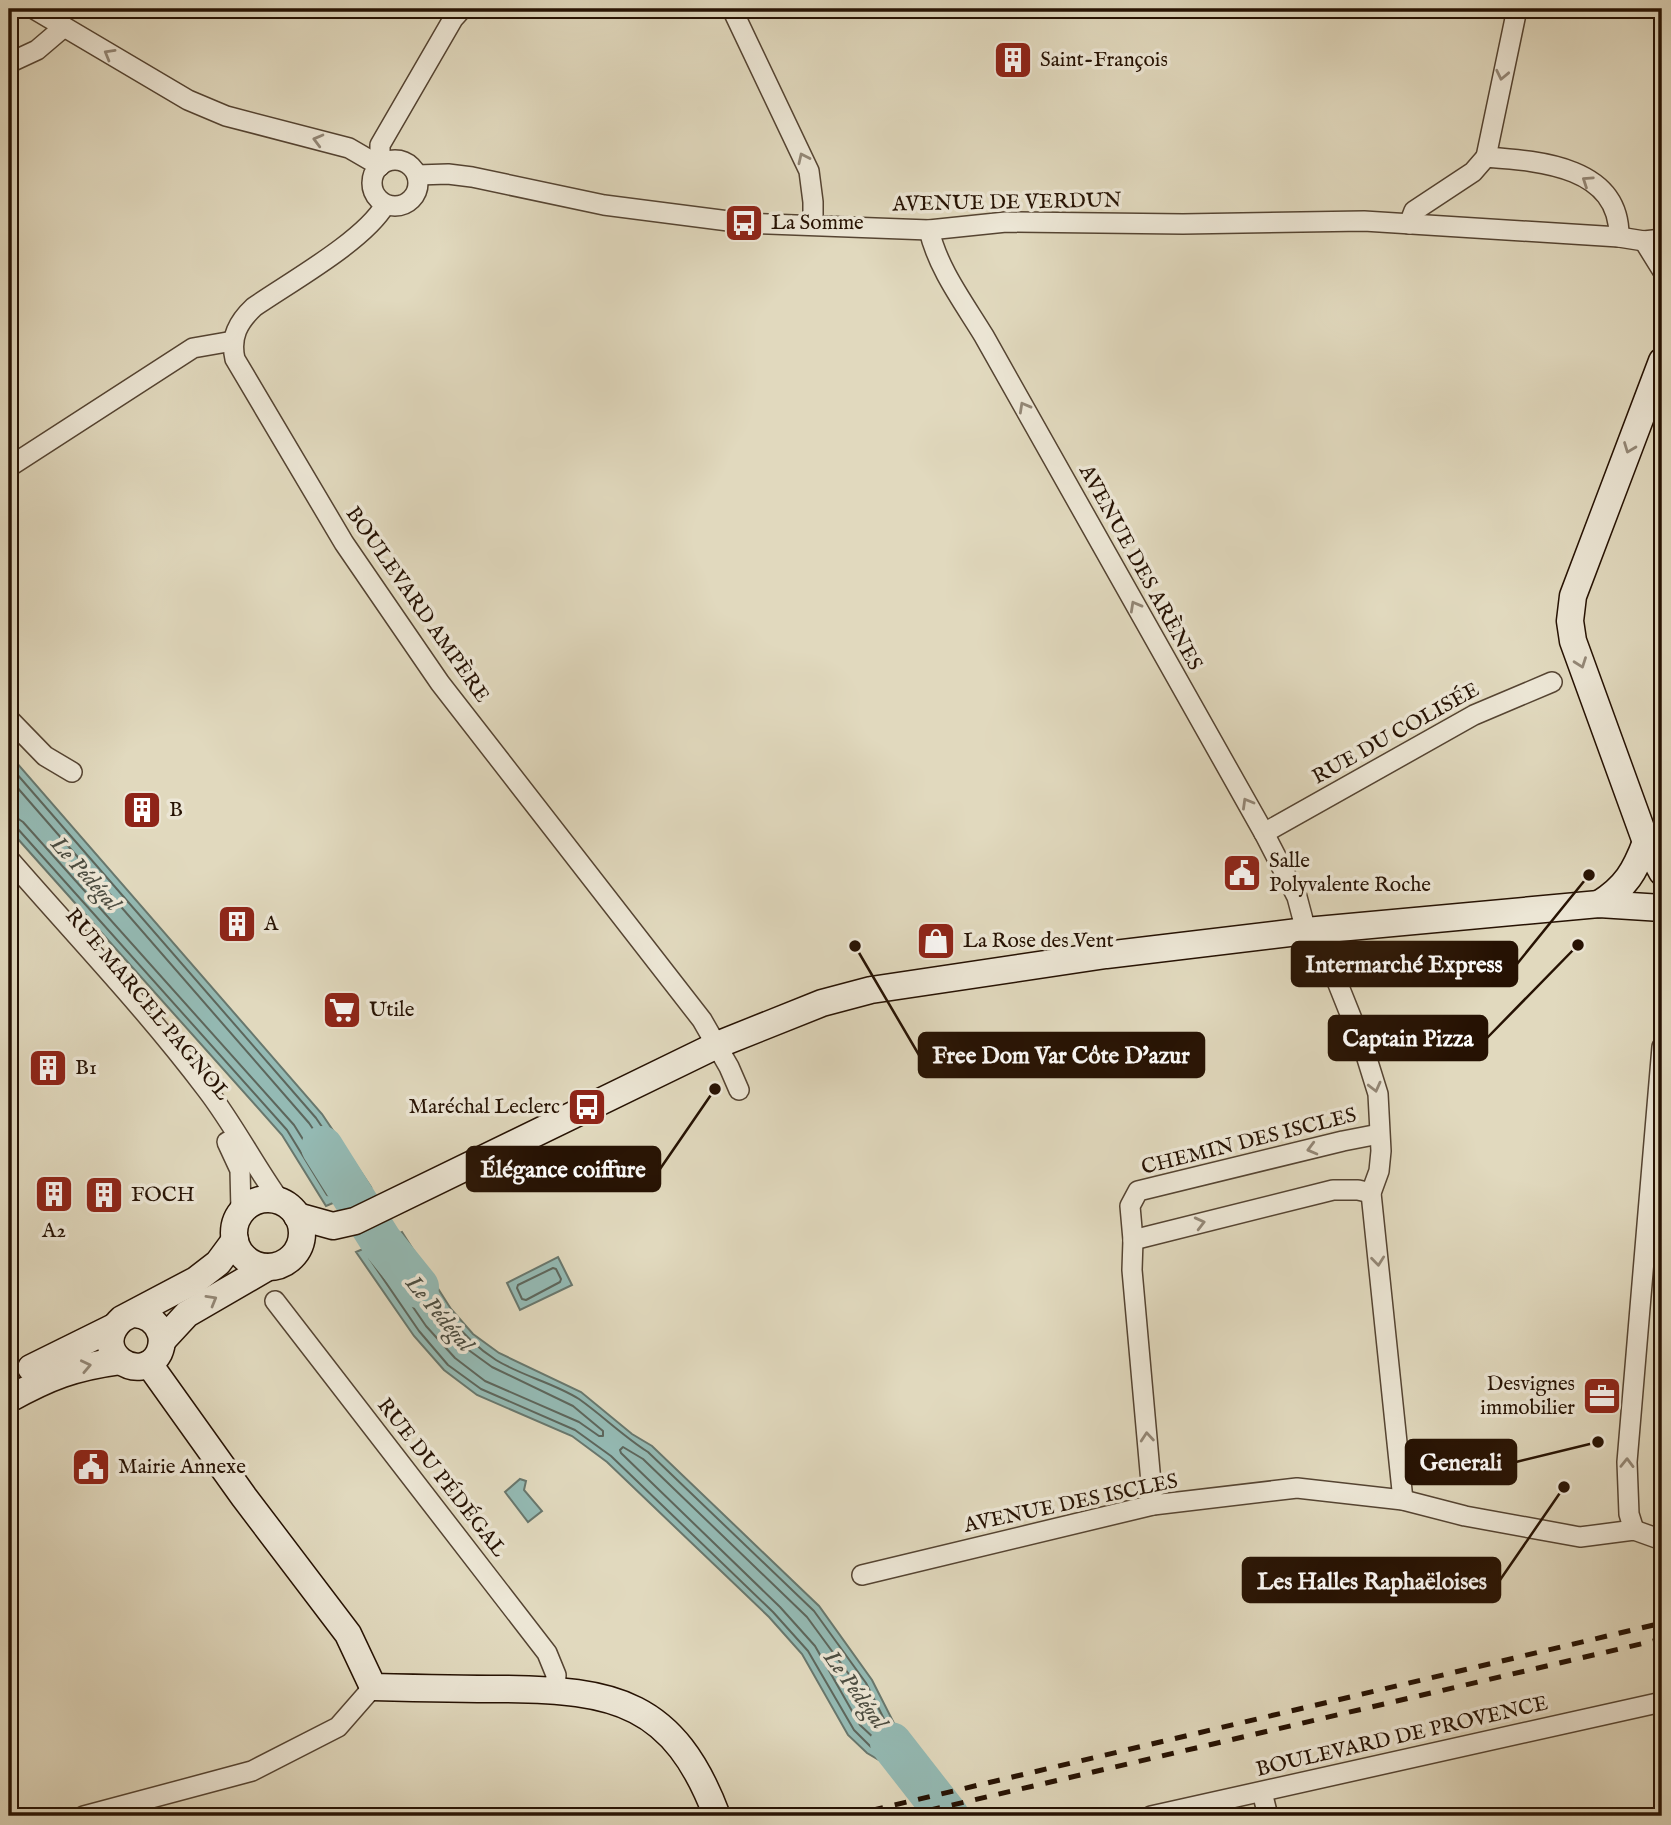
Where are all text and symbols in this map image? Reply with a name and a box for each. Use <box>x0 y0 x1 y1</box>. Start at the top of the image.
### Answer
building icon: Saint-François <box>992 39 1034 81</box>
place label: Saint-François <box>1040 47 1168 74</box>
one-way arrow <box>104 49 117 62</box>
one-way arrow <box>1496 69 1511 81</box>
one-way arrow <box>312 134 324 148</box>
one-way arrow <box>797 153 811 165</box>
one-way arrow <box>1582 176 1595 189</box>
street label: AVENUE DE VERDUN <box>891 188 1122 219</box>
bus stop icon: La Somme <box>723 202 765 244</box>
place label: La Somme <box>771 210 864 237</box>
one-way arrow <box>1019 402 1032 414</box>
one-way arrow <box>1623 441 1637 453</box>
street label: AVENUE DES ARÈNES <box>1072 459 1209 676</box>
street label: BOULEVARD AMPÈRE <box>339 501 496 708</box>
one-way arrow <box>1130 600 1143 613</box>
one-way arrow <box>1573 657 1587 669</box>
street label: RUE DU COLISÉE <box>1307 676 1484 791</box>
building icon: B <box>121 789 163 831</box>
place label: B <box>169 797 183 824</box>
one-way arrow <box>1242 798 1255 811</box>
water label: Le Pédégal <box>42 830 127 919</box>
place label: Salle Polyvalente Roche <box>1269 848 1431 899</box>
public building icon: Salle Polyvalente Roche <box>1221 852 1263 894</box>
street label: RUE MARCEL PAGNOL <box>59 903 235 1107</box>
building icon: A <box>216 903 258 945</box>
place label: A <box>263 911 279 938</box>
shop icon: La Rose des Vent <box>915 920 957 962</box>
place label: La Rose des Vent <box>963 928 1114 955</box>
callout: Intermarché Express <box>1292 942 1517 986</box>
text: Intermarché Express <box>1305 951 1503 980</box>
supermarket icon: Utile <box>321 989 363 1031</box>
place label: Utile <box>369 997 415 1024</box>
callout: Captain Pizza <box>1329 1016 1487 1060</box>
text: Captain Pizza <box>1343 1025 1474 1054</box>
callout: Free Dom Var Côte D'azur <box>919 1033 1204 1077</box>
text: Free Dom Var Côte D'azur <box>932 1042 1190 1071</box>
building icon: B1 <box>27 1047 69 1089</box>
place label: B1 <box>75 1055 97 1082</box>
one-way arrow <box>1367 1081 1381 1093</box>
bus stop icon: Maréchal Leclerc <box>566 1086 608 1128</box>
place label: Maréchal Leclerc <box>408 1094 560 1121</box>
street label: CHEMIN DES ISCLES <box>1139 1102 1359 1182</box>
one-way arrow <box>1306 1141 1318 1155</box>
callout: Élégance coiffure <box>467 1147 660 1191</box>
text: Élégance coiffure <box>480 1155 646 1185</box>
building icon: A2 <box>33 1173 75 1215</box>
building icon: FOCH <box>83 1174 125 1216</box>
place label: FOCH <box>131 1182 195 1209</box>
one-way arrow <box>1194 1217 1206 1231</box>
place label: A2 <box>41 1218 66 1245</box>
one-way arrow <box>1370 1256 1385 1267</box>
water label: Le Pédégal <box>397 1269 480 1360</box>
one-way arrow <box>204 1295 217 1308</box>
one-way arrow <box>80 1360 92 1375</box>
place label: Desvignes immobilier <box>1480 1371 1575 1422</box>
office icon: Desvignes immobilier <box>1581 1375 1623 1417</box>
street label: RUE DU PÉDÉGAL <box>370 1392 512 1563</box>
one-way arrow <box>1140 1431 1155 1442</box>
callout: Generali <box>1406 1440 1516 1484</box>
public building icon: Mairie Annexe <box>70 1446 112 1488</box>
text: Generali <box>1420 1449 1502 1478</box>
place label: Mairie Annexe <box>118 1454 246 1481</box>
one-way arrow <box>1619 1457 1635 1468</box>
street label: AVENUE DES ISCLES <box>960 1468 1181 1540</box>
callout: Les Halles Raphaëloises <box>1243 1558 1500 1602</box>
text: Les Halles Raphaëloises <box>1257 1568 1487 1597</box>
water label: Le Pédégal <box>815 1644 894 1737</box>
street label: BOULEVARD DE PROVENCE <box>1253 1690 1551 1784</box>

